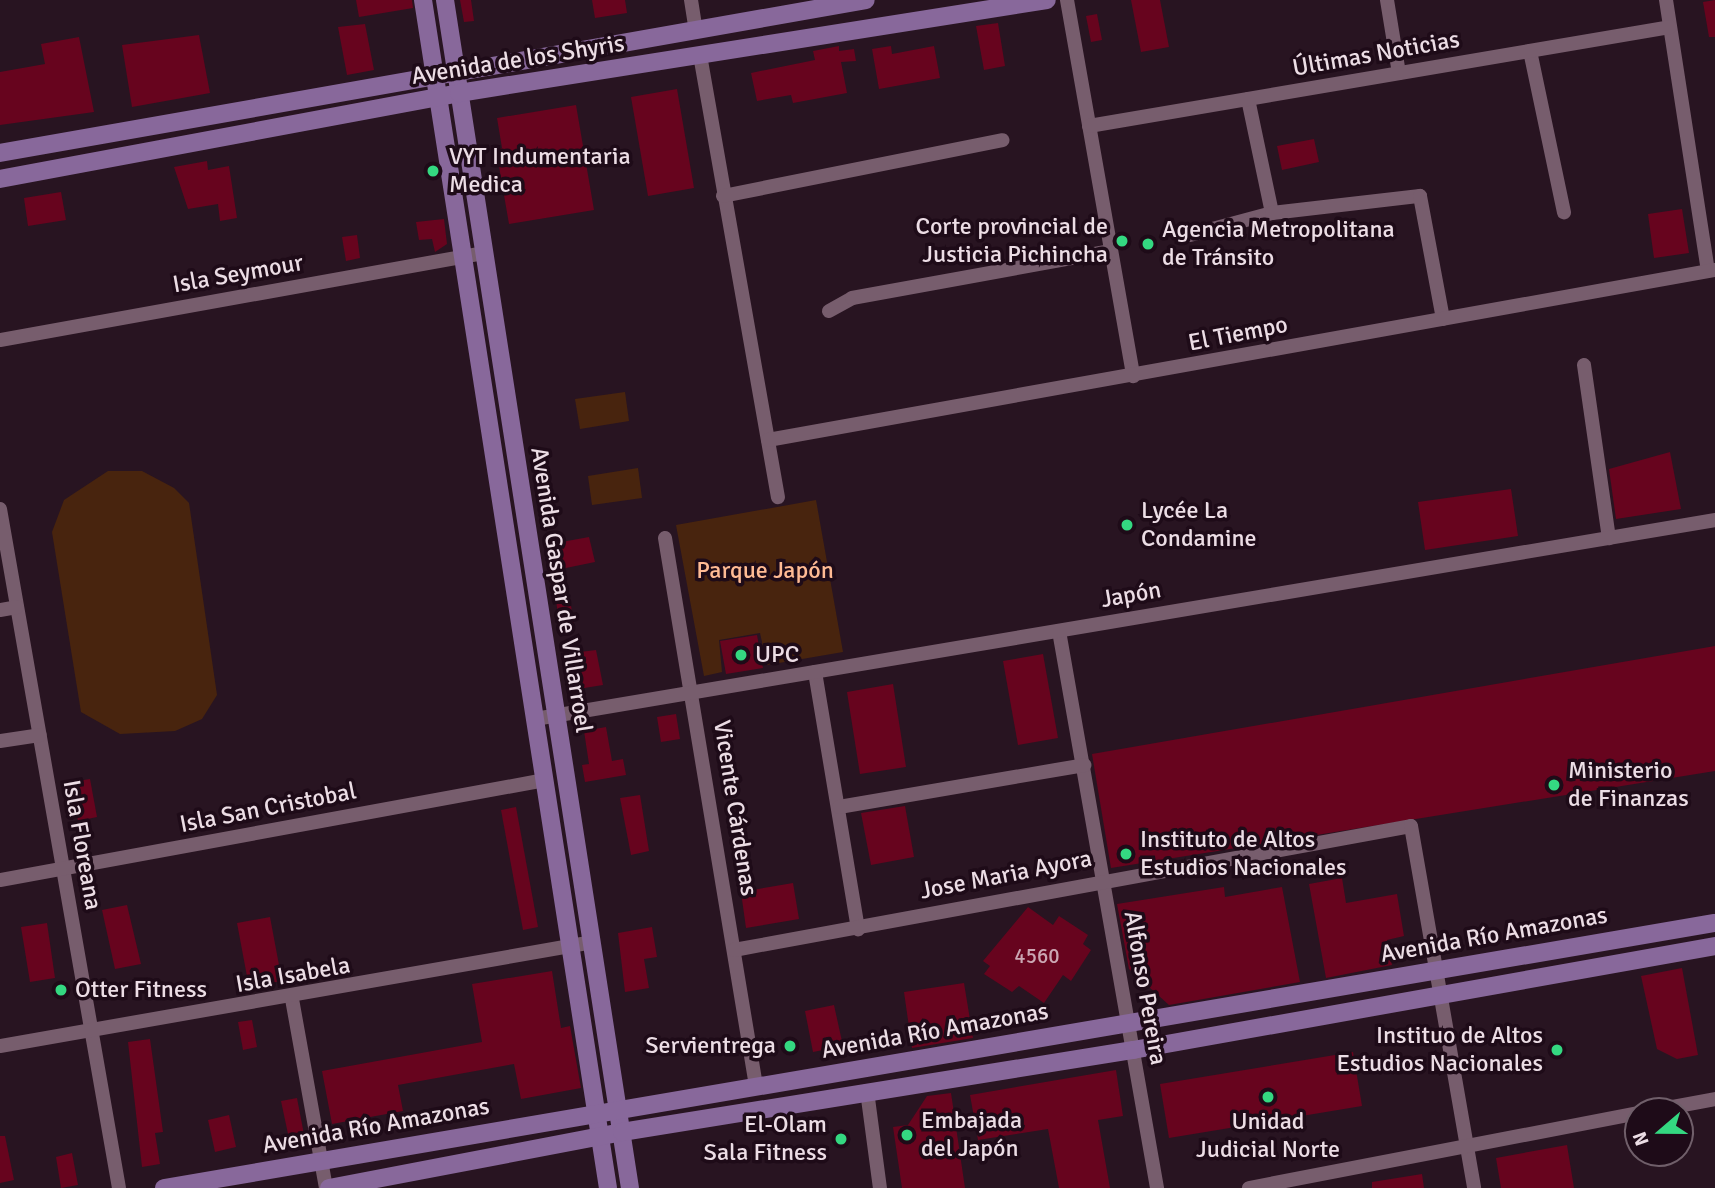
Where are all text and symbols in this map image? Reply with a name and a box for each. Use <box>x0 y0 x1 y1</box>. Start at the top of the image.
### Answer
street label: Últimas Noticias <box>1290 25 1462 83</box>
street label: Avenida de los Shyris <box>409 29 627 91</box>
place label: VYT Indumentaria Medica <box>449 143 631 199</box>
marker: VYT Indumentaria Medica <box>423 161 443 181</box>
place label: Corte provincial de Justicia Pichincha <box>916 213 1108 269</box>
place label: Agencia Metropolitana de Tránsito <box>1162 216 1395 272</box>
marker: Corte provincial de Justicia Pichincha <box>1114 233 1130 249</box>
marker: Agencia Metropolitana de Tránsito <box>1140 236 1156 252</box>
street label: Isla Seymour <box>171 248 305 300</box>
street label: El Tiempo <box>1186 310 1290 358</box>
street label: Avenida Gaspar de Villarroel <box>524 445 598 735</box>
place label: Lycée La Condamine <box>1141 497 1257 553</box>
marker: Lycée La Condamine <box>1119 517 1135 533</box>
park label: Parque Japón <box>696 557 834 585</box>
street label: Japón <box>1099 576 1163 614</box>
place label: UPC <box>755 641 799 669</box>
marker: UPC <box>733 647 749 663</box>
street label: Vicente Cárdenas <box>707 718 763 898</box>
place label: Ministerio de Finanzas <box>1568 757 1689 813</box>
street label: Isla San Cristobal <box>177 777 359 839</box>
marker: Ministerio de Finanzas <box>1546 777 1562 793</box>
street label: Isla Floreana <box>56 778 108 912</box>
place label: Instituto de Altos Estudios Nacionales <box>1140 826 1347 882</box>
street label: Jose Maria Ayora <box>918 844 1094 906</box>
marker: Instituto de Altos Estudios Nacionales <box>1118 846 1134 862</box>
street label: Avenida Río Amazonas <box>1378 901 1610 969</box>
street label: Alfonso Pereira <box>1117 909 1173 1067</box>
house number: 4560 <box>1014 943 1060 969</box>
street label: Isla Isabela <box>234 951 352 999</box>
place label: Otter Fitness <box>75 976 207 1004</box>
marker: Otter Fitness <box>53 982 69 998</box>
street label: Avenida Río Amazonas <box>819 997 1051 1065</box>
place label: Instituo de Altos Estudios Nacionales <box>1336 1022 1543 1078</box>
place label: Servientrega <box>645 1032 776 1060</box>
marker: Servientrega <box>782 1038 798 1054</box>
marker: Instituo de Altos Estudios Nacionales <box>1549 1042 1565 1058</box>
marker: Unidad Judicial Norte <box>1260 1089 1276 1105</box>
street label: Avenida Río Amazonas <box>260 1092 492 1160</box>
north arrow <box>1624 1097 1694 1167</box>
place label: Embajada del Japón <box>921 1107 1022 1163</box>
place label: Unidad Judicial Norte <box>1196 1108 1340 1164</box>
place label: El-Olam Sala Fitness <box>704 1111 827 1167</box>
marker: Embajada del Japón <box>899 1127 915 1143</box>
text: N <box>1628 1128 1655 1149</box>
marker: El-Olam Sala Fitness <box>833 1131 849 1147</box>

